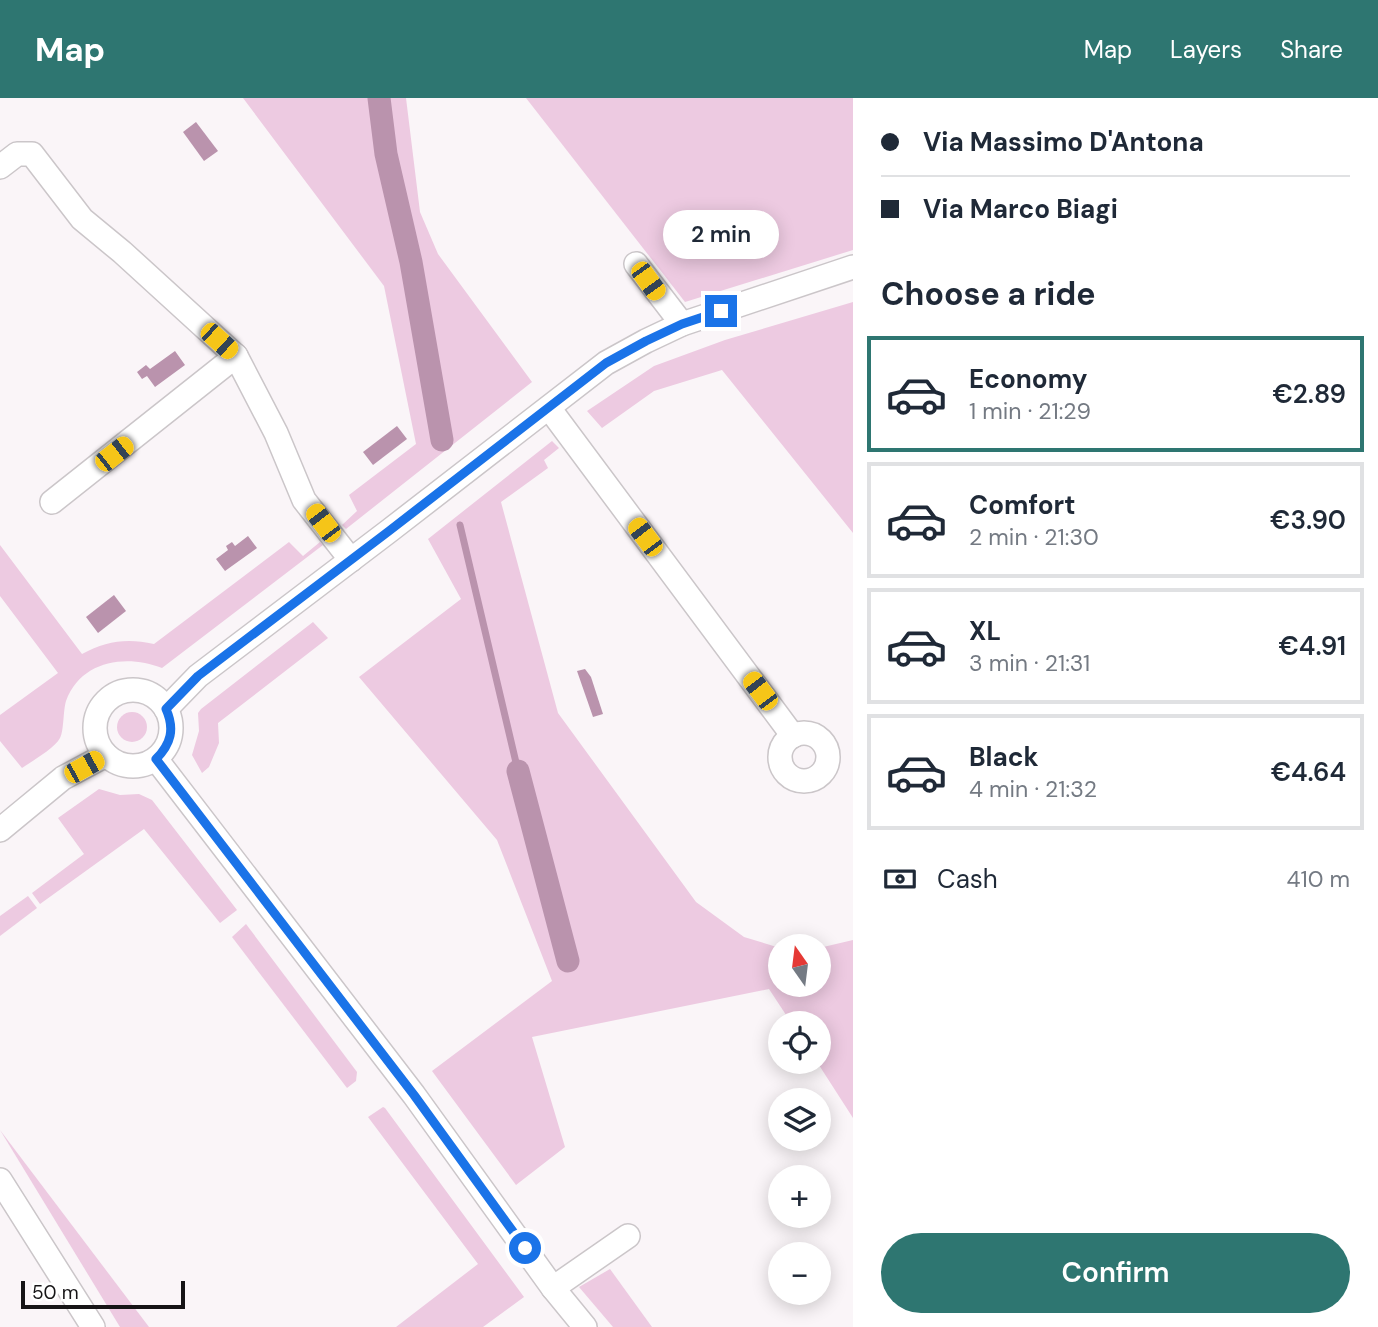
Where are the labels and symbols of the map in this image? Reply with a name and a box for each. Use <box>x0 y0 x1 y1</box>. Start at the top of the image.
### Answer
callout: 2 min <box>663 209 779 258</box>
car <box>628 258 669 304</box>
route end <box>705 295 737 327</box>
car <box>197 319 242 363</box>
car <box>91 433 138 475</box>
car <box>302 500 345 546</box>
car <box>624 514 667 560</box>
car <box>739 668 782 714</box>
car <box>61 748 108 786</box>
north arrow <box>768 934 831 998</box>
route start <box>509 1232 541 1264</box>
scale bar <box>21 1278 186 1310</box>

